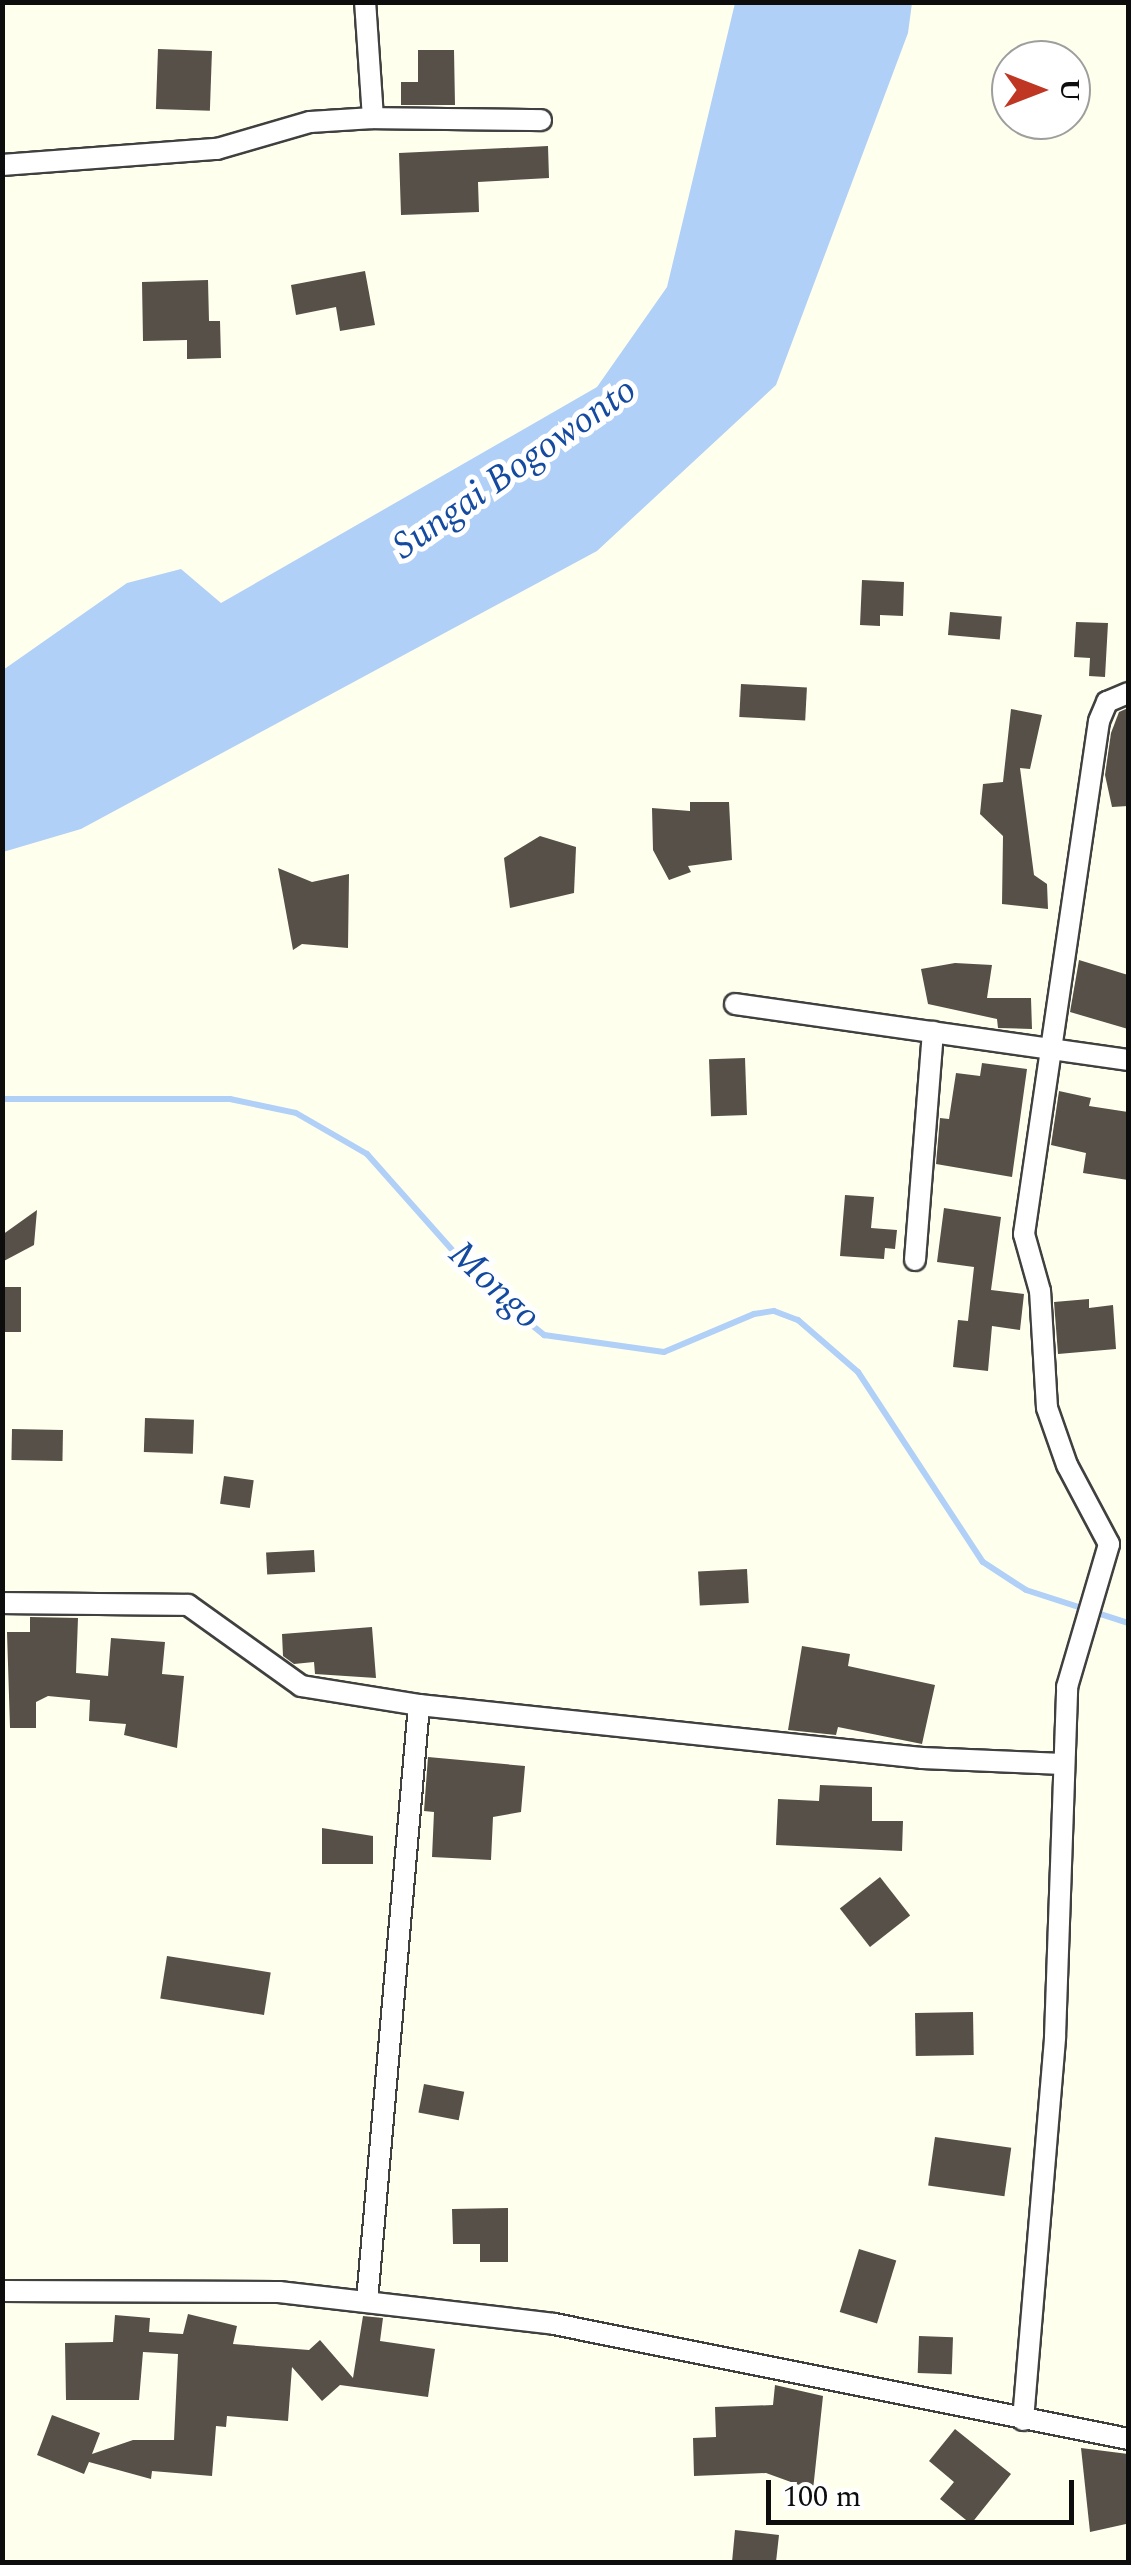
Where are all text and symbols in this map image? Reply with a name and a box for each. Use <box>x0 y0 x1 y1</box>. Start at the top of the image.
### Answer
north arrow <box>991 40 1091 140</box>
text: U <box>1048 78 1091 102</box>
water label: Sungai Bogowonto <box>384 368 646 570</box>
water label: Mongo <box>438 1232 550 1340</box>
scale bar <box>771 2460 1078 2522</box>
text: 100 m <box>783 2474 861 2520</box>

